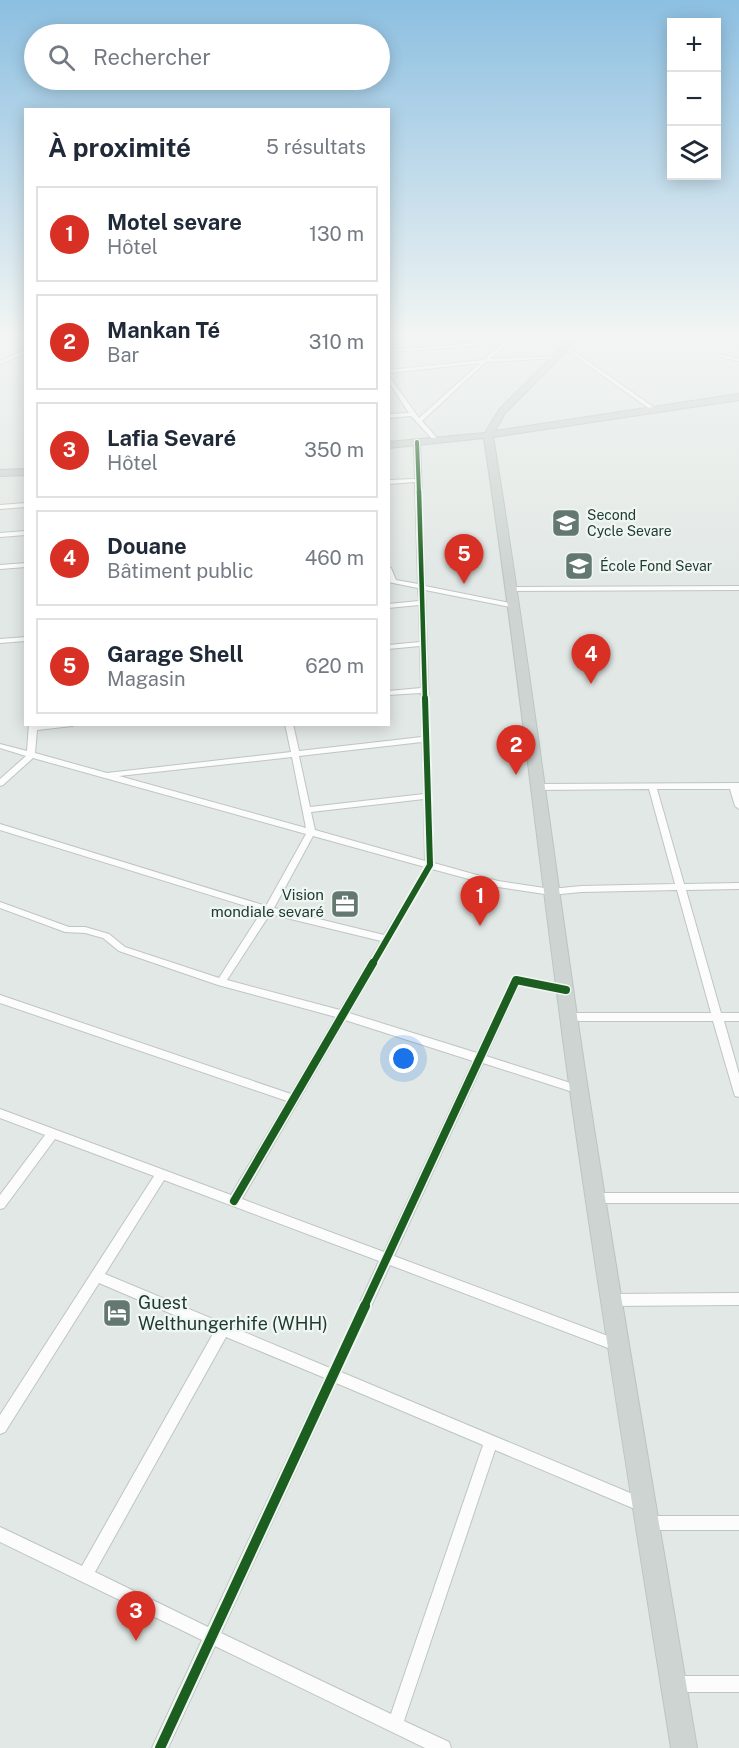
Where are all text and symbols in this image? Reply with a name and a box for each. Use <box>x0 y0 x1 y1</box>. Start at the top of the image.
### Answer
map controls <box>667 18 721 180</box>
button: + <box>667 18 721 72</box>
search box <box>24 24 390 90</box>
icon: search <box>45 41 78 74</box>
text: Rechercher <box>93 44 211 70</box>
button: − <box>667 72 721 126</box>
button: layers <box>667 126 721 180</box>
text: À proximité <box>48 132 191 163</box>
text: 5 résultats <box>266 135 366 159</box>
text: Motel sevare <box>107 209 242 235</box>
text: 1 <box>65 222 74 246</box>
text: 130 m <box>309 222 364 246</box>
text: Hôtel <box>107 235 158 259</box>
text: Mankan Té <box>107 317 220 343</box>
text: 2 <box>63 330 76 354</box>
text: 310 m <box>309 330 364 354</box>
text: Bar <box>107 343 139 367</box>
text: Lafia Sevaré <box>107 425 236 451</box>
text: 3 <box>63 438 76 462</box>
text: 350 m <box>304 438 364 462</box>
text: Hôtel <box>107 451 158 475</box>
school or university icon: Second Cycle Sevare <box>550 507 582 539</box>
place label: Second Cycle Sevare <box>587 507 672 539</box>
text: Douane <box>107 533 187 559</box>
pin: 5 <box>444 534 484 584</box>
text: 4 <box>63 546 76 570</box>
text: 460 m <box>305 546 364 570</box>
school or university icon: École Fond Sevar <box>563 550 595 582</box>
place label: École Fond Sevar <box>600 557 712 574</box>
text: Bâtiment public <box>107 559 254 583</box>
pin: 4 <box>572 634 610 684</box>
text: Garage Shell <box>107 641 244 667</box>
text: 5 <box>63 654 76 678</box>
text: 620 m <box>305 654 364 678</box>
text: Magasin <box>107 667 186 691</box>
pin: 2 <box>496 726 536 775</box>
pin: 1 <box>460 876 500 926</box>
place label: Vision mondiale sevaré <box>211 886 324 920</box>
office icon: Vision mondiale sevaré <box>329 888 361 920</box>
your location <box>389 1044 418 1073</box>
place label: Guest Welthungerhife (WHH) <box>138 1292 328 1334</box>
hotel icon: Guest Welthungerhife (WHH) <box>101 1297 133 1329</box>
pin: 3 <box>116 1592 156 1641</box>

